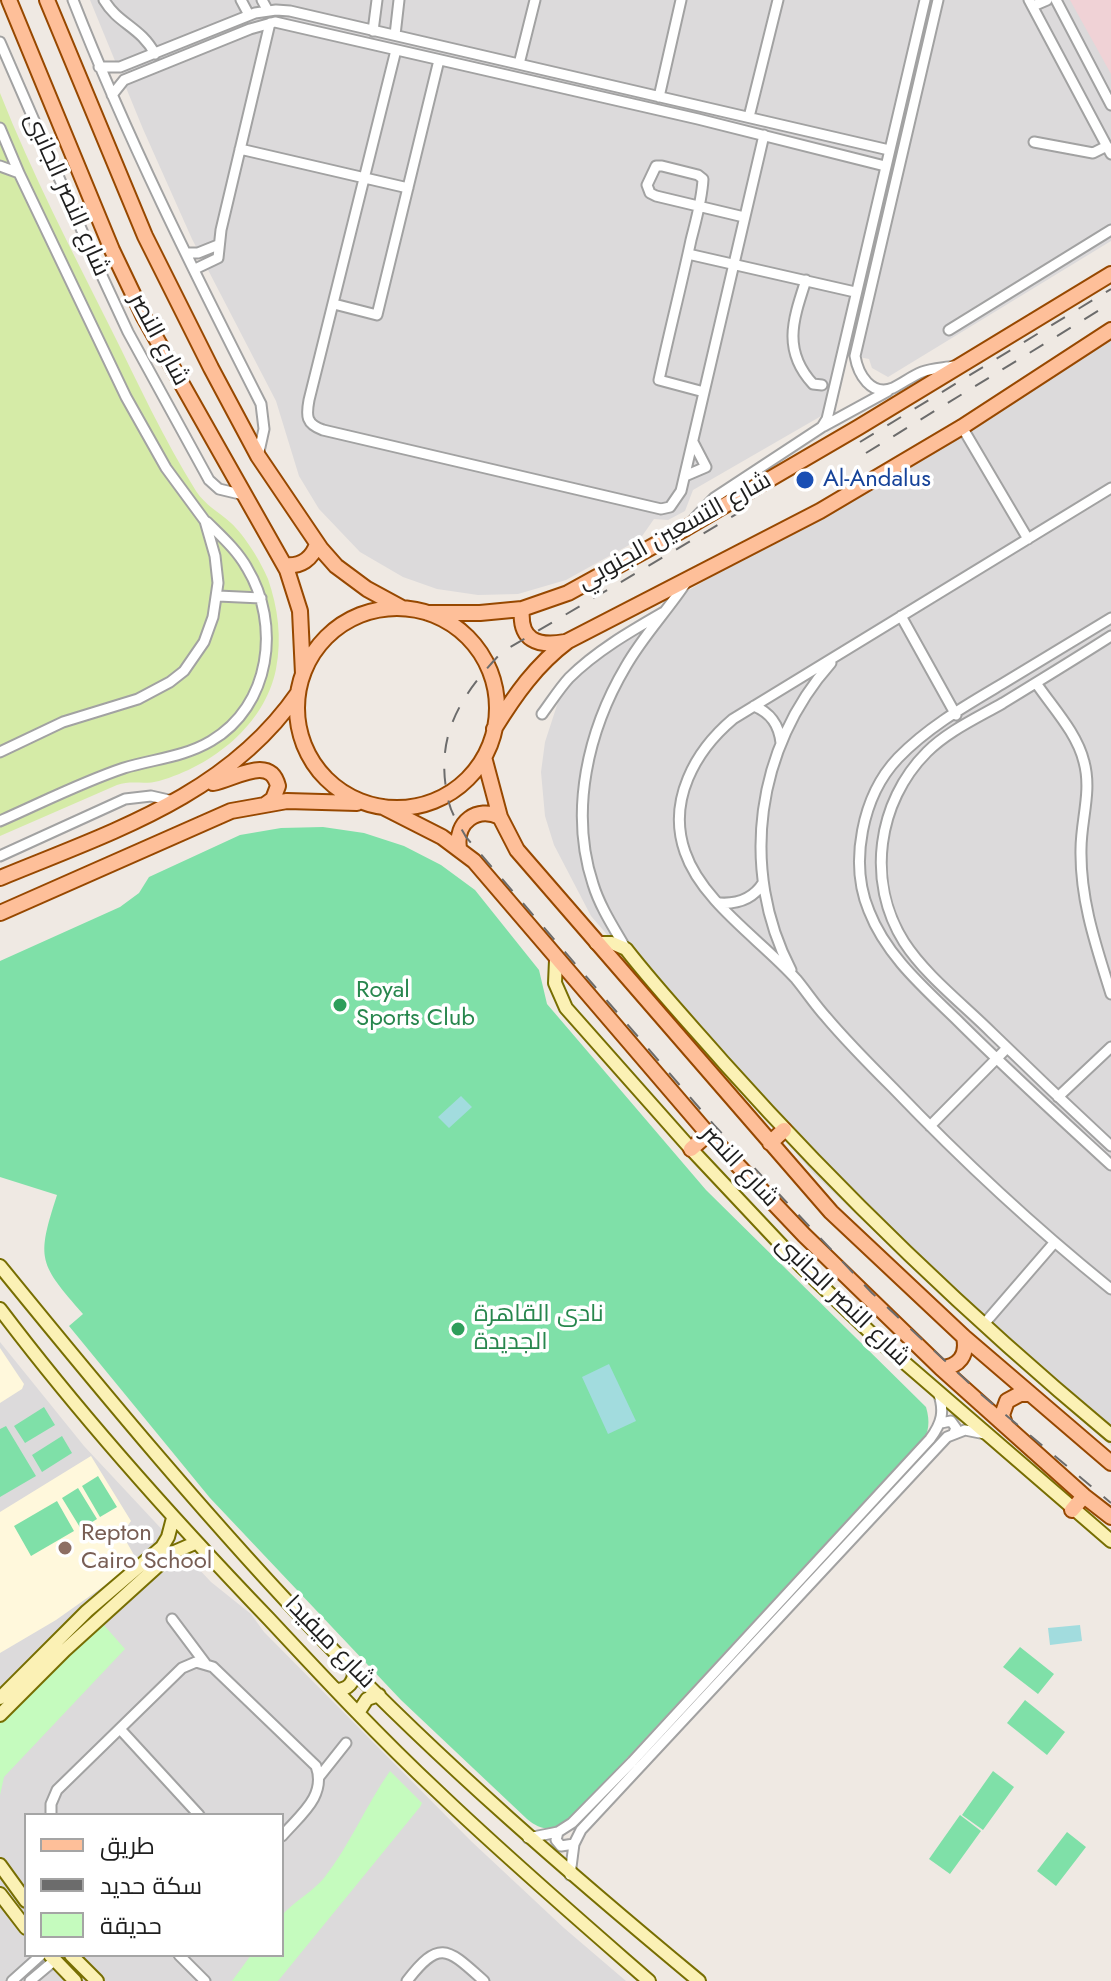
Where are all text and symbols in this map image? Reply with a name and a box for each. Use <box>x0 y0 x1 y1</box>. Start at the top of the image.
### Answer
street label: شارع النصر الجانبى <box>17 109 115 281</box>
street label: شارع النصر <box>122 289 194 391</box>
place label: Al-Andalus <box>823 466 931 494</box>
street label: شارع التسعين الجنوبي <box>573 467 777 597</box>
marker: Al-Andalus <box>794 469 816 491</box>
place label: Royal Sports Club <box>356 977 475 1033</box>
marker: Royal Sports Club <box>331 996 349 1014</box>
street label: شارع النصر <box>694 1120 784 1214</box>
street label: شارع النصر الجانبى <box>769 1231 915 1373</box>
place label: نادى القاهرة الجديدة <box>474 1301 604 1357</box>
marker: نادى القاهرة الجديدة <box>449 1320 467 1338</box>
place label: Repton Cairo School <box>81 1520 212 1576</box>
marker: Repton Cairo School <box>56 1539 74 1557</box>
street label: شارع ميفيدا <box>278 1591 380 1695</box>
legend <box>24 1813 284 1957</box>
text: طريق <box>100 1828 155 1863</box>
text: سكة حديد <box>100 1868 202 1903</box>
text: حديقة <box>100 1908 162 1943</box>

